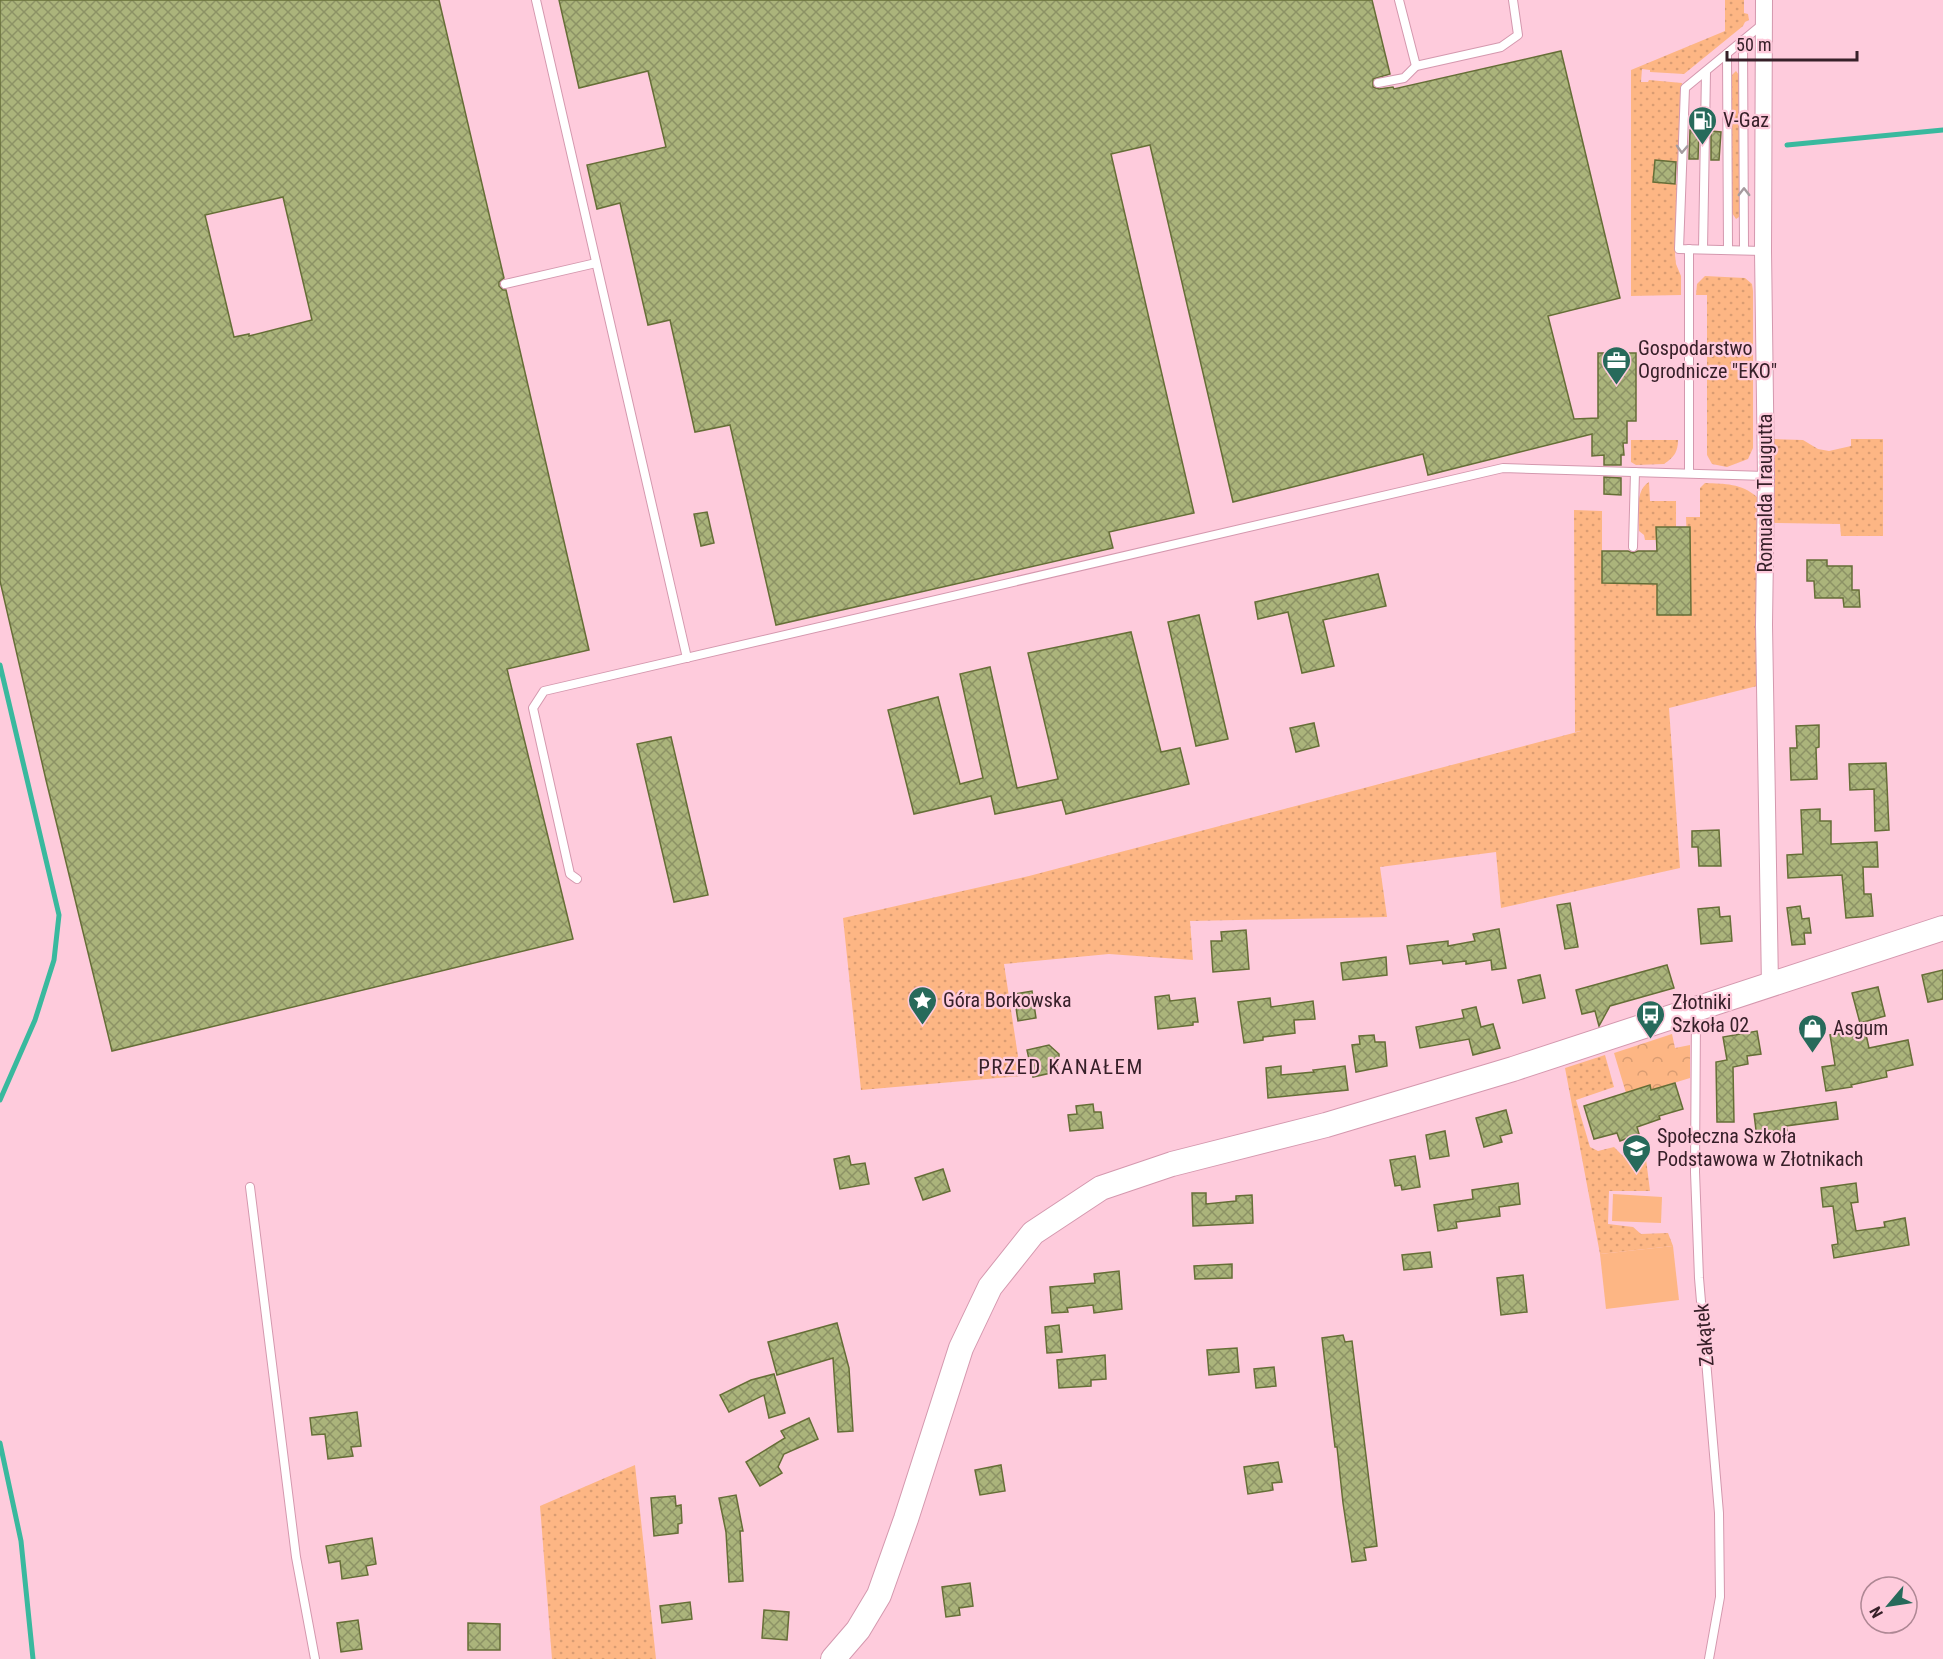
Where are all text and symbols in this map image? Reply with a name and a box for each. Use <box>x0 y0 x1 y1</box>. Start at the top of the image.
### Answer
scale bar <box>1727 24 1858 62</box>
text: 50 m <box>1736 34 1771 55</box>
fuel station icon: V-Gaz <box>1686 104 1718 146</box>
place label: V-Gaz <box>1723 108 1769 132</box>
one-way arrow <box>1676 144 1689 153</box>
one-way arrow <box>1738 187 1750 196</box>
place label: Gospodarstwo Ogrodnicze "EKO" <box>1638 336 1777 383</box>
office icon: Gospodarstwo Ogrodnicze "EKO" <box>1601 344 1633 386</box>
street label: Romualda Traugutta <box>1753 414 1777 572</box>
place icon: Góra Borkowska <box>906 984 938 1026</box>
place label: Góra Borkowska <box>943 988 1072 1012</box>
place label: Złotniki Szkoła 02 <box>1672 990 1749 1037</box>
bus stop icon: Złotniki Szkoła 02 <box>1635 998 1667 1040</box>
shop icon: Asgum <box>1796 1012 1828 1054</box>
place label: Asgum <box>1833 1016 1888 1040</box>
district label: PRZED KANAŁEM <box>978 1055 1144 1079</box>
place label: Społeczna Szkoła Podstawowa w Złotnikach <box>1657 1124 1864 1171</box>
school or university icon: Społeczna Szkoła Podstawowa w Złotnikach <box>1620 1132 1652 1174</box>
street label: Zakątek <box>1689 1303 1719 1367</box>
north arrow <box>1859 1575 1919 1635</box>
text: N <box>1866 1603 1887 1621</box>

